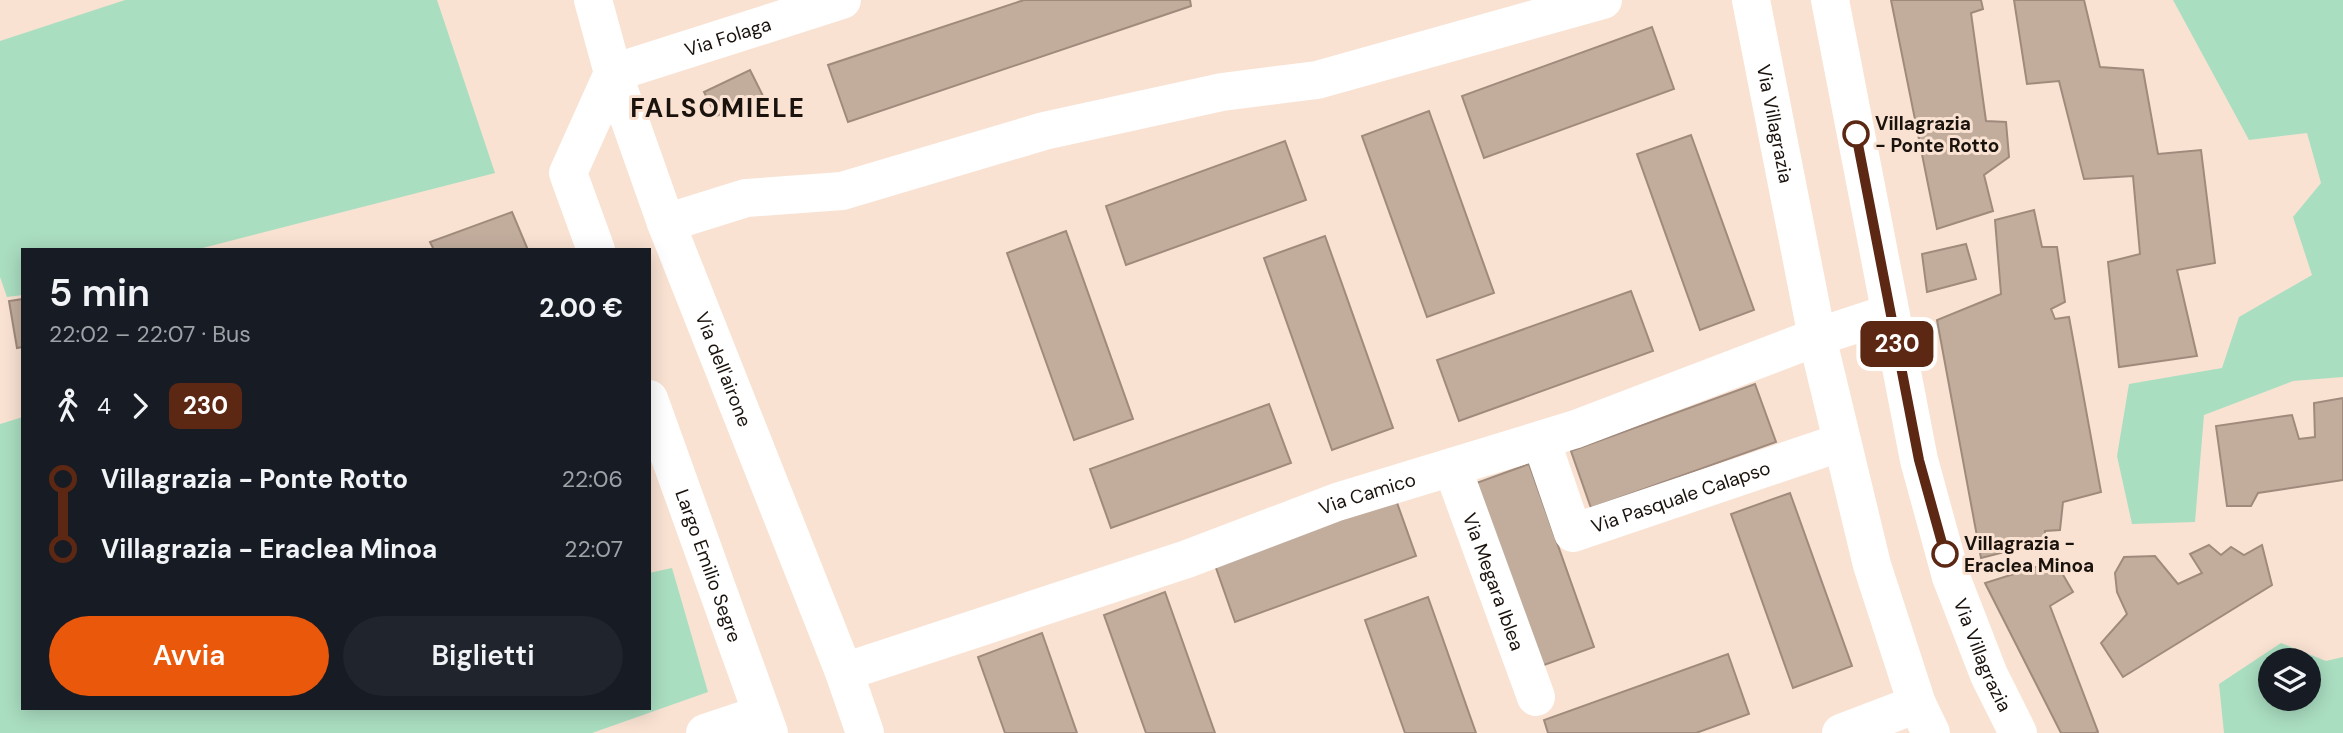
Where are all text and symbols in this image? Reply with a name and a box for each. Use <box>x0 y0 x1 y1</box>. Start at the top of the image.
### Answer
street label: Via Folaga <box>682 11 774 62</box>
street label: Via Villagrazia <box>1751 62 1799 185</box>
district label: FALSOMIELE <box>630 91 806 125</box>
place label: Villagrazia - Ponte Rotto <box>1875 111 1999 158</box>
marker: Villagrazia - Ponte Rotto <box>1843 121 1869 147</box>
text: 5 min <box>49 268 150 318</box>
text: 2.00 € <box>539 291 623 325</box>
street label: Via dell'airone <box>689 308 757 430</box>
text: 22:02 – 22:07 · Bus <box>49 319 251 349</box>
line badge: 230 <box>1857 321 1937 367</box>
text: 230 <box>1874 328 1920 359</box>
icon: walk <box>49 387 87 425</box>
icon: forward <box>121 387 159 425</box>
text: 230 <box>183 390 228 421</box>
text: 4 <box>97 391 111 421</box>
street label: Via Pasquale Calapso <box>1588 455 1774 539</box>
text: Villagrazia - Ponte Rotto <box>101 462 408 496</box>
text: 22:06 <box>562 464 623 494</box>
street label: Via Camico <box>1315 467 1419 521</box>
street label: Largo Emilio Segre <box>669 486 747 646</box>
street label: Via Megara Iblea <box>1457 510 1530 654</box>
place label: Villagrazia - Eraclea Minoa <box>1964 531 2094 578</box>
text: Villagrazia - Eraclea Minoa <box>101 532 437 566</box>
text: 22:07 <box>564 534 623 564</box>
marker: Villagrazia - Eraclea Minoa <box>1932 541 1958 567</box>
street label: Via Villagrazia <box>1948 595 2017 716</box>
button: Avvia <box>49 616 329 696</box>
button: Biglietti <box>343 616 623 696</box>
map controls <box>2258 648 2321 711</box>
button: layers <box>2258 648 2321 711</box>

